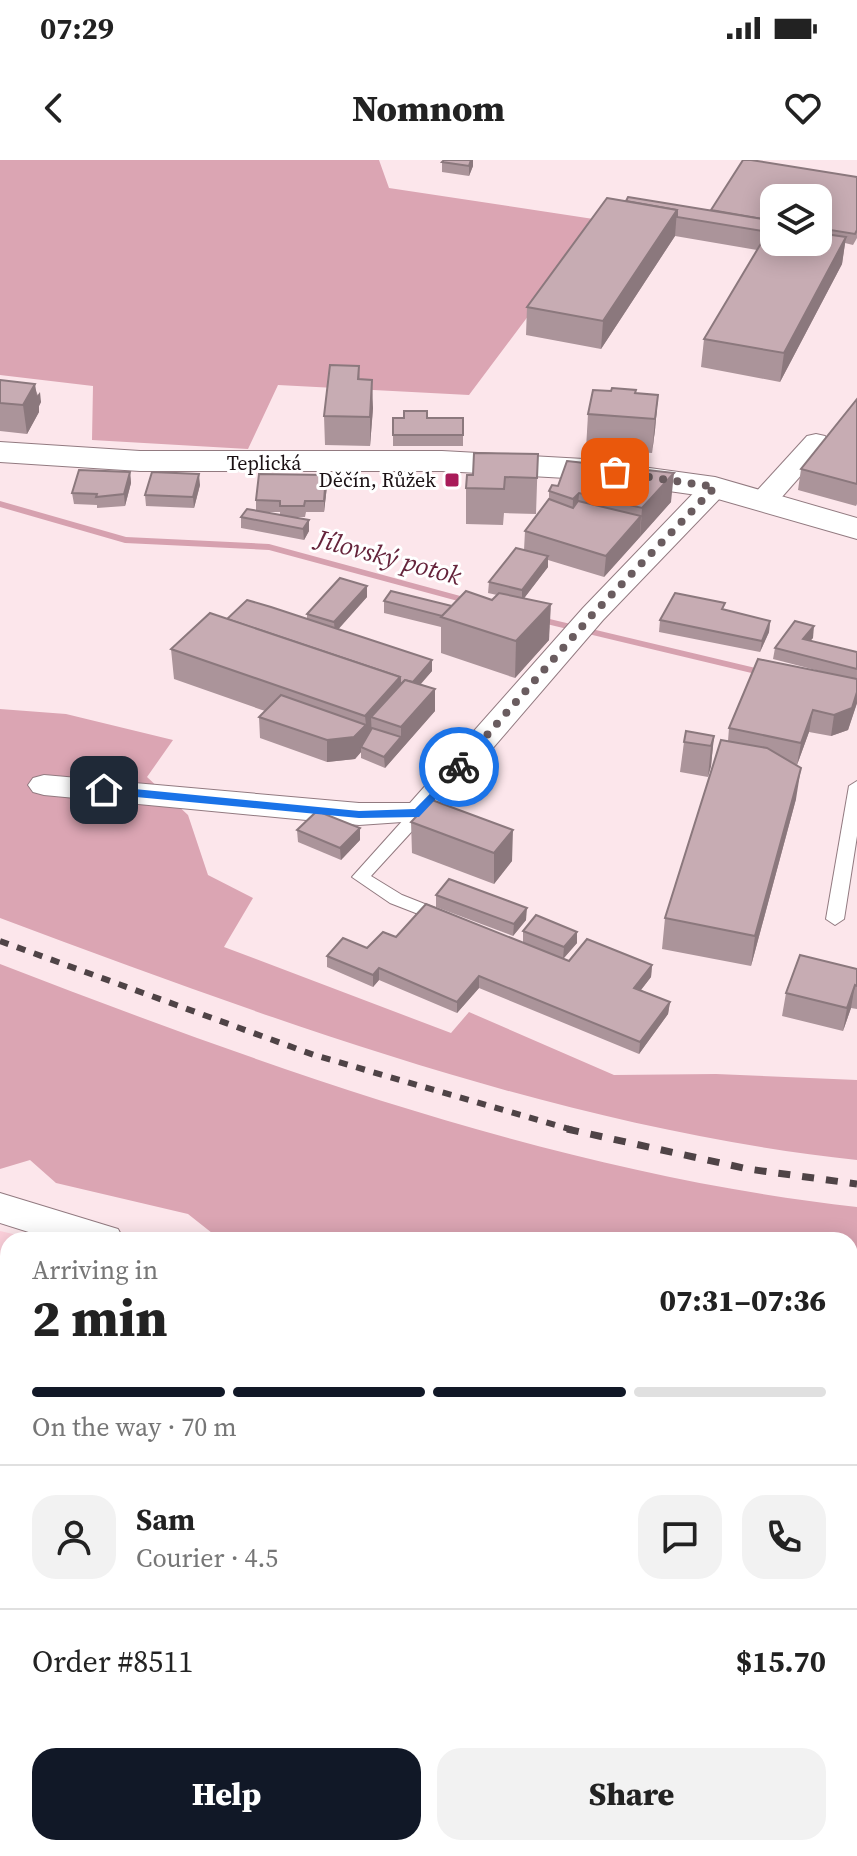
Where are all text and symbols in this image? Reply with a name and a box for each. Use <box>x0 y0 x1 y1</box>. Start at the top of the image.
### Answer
text: 07:29 <box>40 8 114 49</box>
text: Nomnom <box>352 84 505 133</box>
icon: back <box>32 86 76 130</box>
icon: heart <box>781 86 825 130</box>
map controls <box>760 184 832 256</box>
button: layers <box>760 184 832 256</box>
pin <box>581 438 649 506</box>
street label: Teplická <box>227 449 302 477</box>
icon: bag <box>593 450 637 494</box>
place label: Děčín, Růžek <box>319 466 436 494</box>
marker: Děčín, Růžek <box>443 471 461 489</box>
water label: Jílovský potok <box>310 520 466 594</box>
courier <box>419 727 499 807</box>
icon: bike <box>437 745 481 789</box>
pin <box>70 756 138 824</box>
icon: home <box>82 768 126 812</box>
text: Arriving in <box>32 1252 158 1288</box>
text: 07:31–07:36 <box>659 1280 826 1321</box>
text: 2 min <box>32 1282 168 1353</box>
text: On the way · 70 m <box>32 1409 237 1445</box>
button: person <box>32 1495 116 1579</box>
button: chat <box>638 1495 722 1579</box>
button: phone <box>742 1495 826 1579</box>
text: Sam <box>136 1499 195 1540</box>
text: Courier · 4.5 <box>136 1540 278 1576</box>
text: Order #8511 <box>32 1641 193 1682</box>
text: $15.70 <box>736 1641 826 1682</box>
button: Help <box>32 1748 421 1840</box>
button: Share <box>437 1748 826 1840</box>

